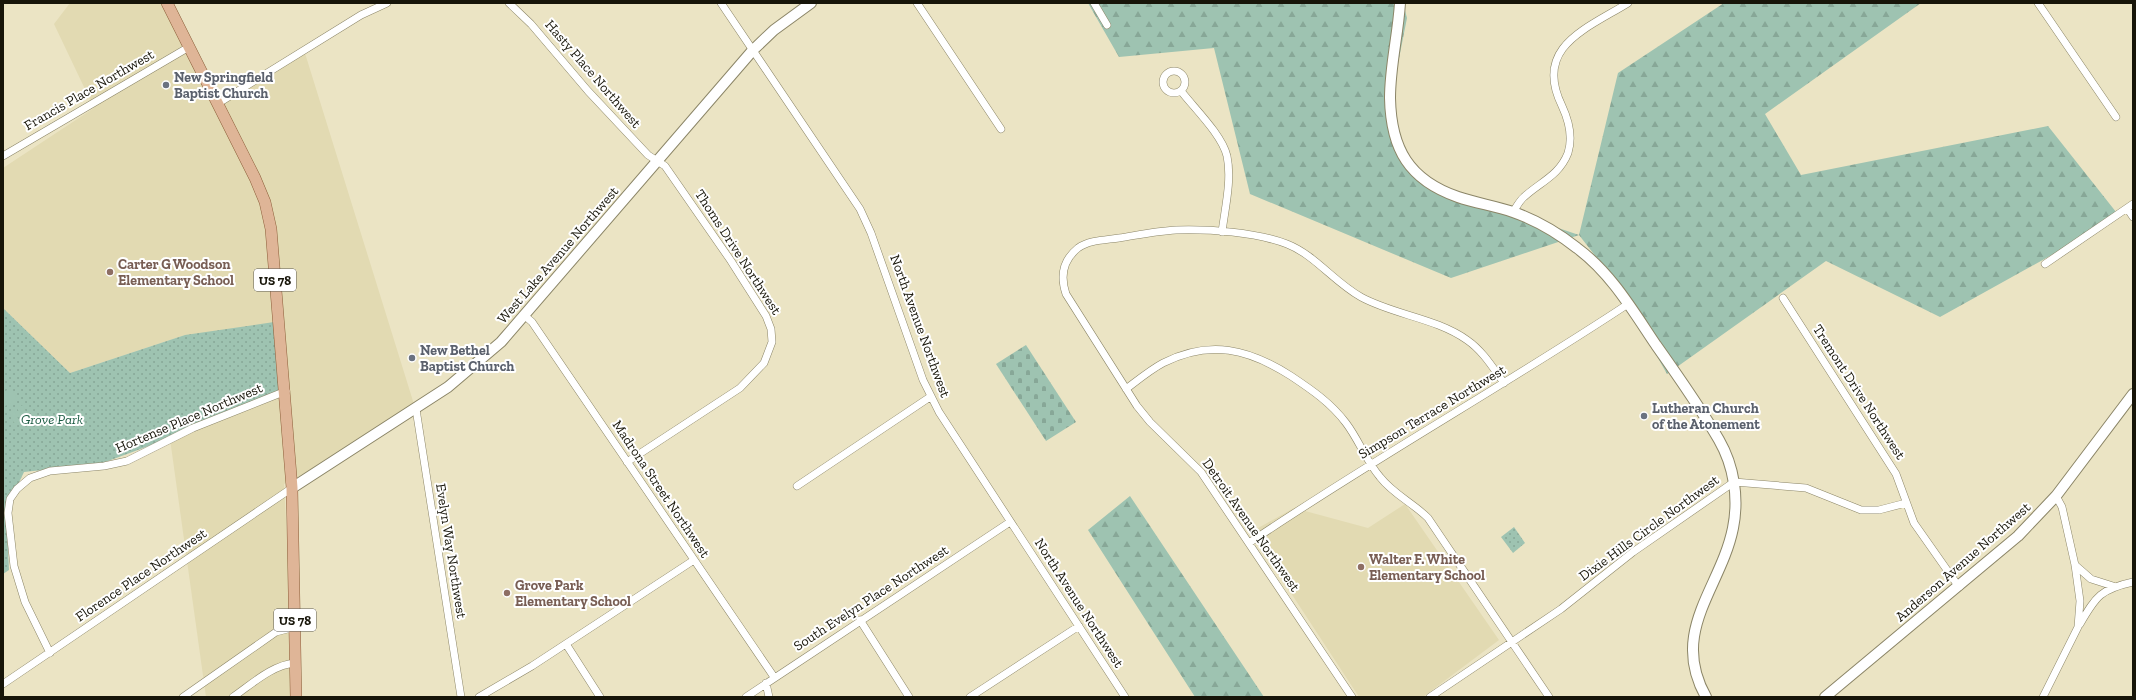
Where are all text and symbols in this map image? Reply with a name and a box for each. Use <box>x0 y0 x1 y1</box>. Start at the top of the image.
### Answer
street label: Hasty Place Northwest <box>541 17 645 132</box>
street label: Francis Place Northwest <box>21 45 158 134</box>
place label: New Springfield Baptist Church <box>174 69 273 102</box>
marker: New Springfield Baptist Church <box>161 80 171 90</box>
street label: West Lake Avenue Northwest <box>494 182 623 327</box>
street label: Thoms Drive Northwest <box>691 186 785 318</box>
street label: North Avenue Northwest <box>886 252 954 400</box>
place label: Carter G Woodson Elementary School <box>118 256 234 289</box>
marker: Carter G Woodson Elementary School <box>105 267 115 277</box>
road number: US 78 <box>254 269 296 291</box>
street label: Tremont Drive Northwest <box>1809 322 1909 463</box>
place label: New Bethel Baptist Church <box>420 342 514 375</box>
marker: New Bethel Baptist Church <box>407 353 417 363</box>
street label: Simpson Terrace Northwest <box>1355 361 1509 463</box>
street label: Hortense Place Northwest <box>113 379 266 457</box>
place label: Lutheran Church of the Atonement <box>1652 400 1760 433</box>
park label: Grove Park <box>21 411 83 428</box>
marker: Lutheran Church of the Atonement <box>1639 411 1649 421</box>
street label: Madrona Street Northwest <box>609 417 714 562</box>
street label: Detroit Avenue Northwest <box>1199 455 1304 595</box>
street label: Dixie Hills Circle Northwest <box>1576 471 1723 585</box>
street label: Evelyn Way Northwest <box>432 482 470 620</box>
street label: Anderson Avenue Northwest <box>1892 498 2035 625</box>
street label: Florence Place Northwest <box>72 524 210 625</box>
street label: North Avenue Northwest <box>1031 535 1128 671</box>
street label: South Evelyn Place Northwest <box>790 541 952 654</box>
place label: Walter F. White Elementary School <box>1369 551 1485 584</box>
marker: Walter F. White Elementary School <box>1356 562 1366 572</box>
place label: Grove Park Elementary School <box>515 577 631 610</box>
marker: Grove Park Elementary School <box>502 588 512 598</box>
road number: US 78 <box>274 609 316 631</box>

